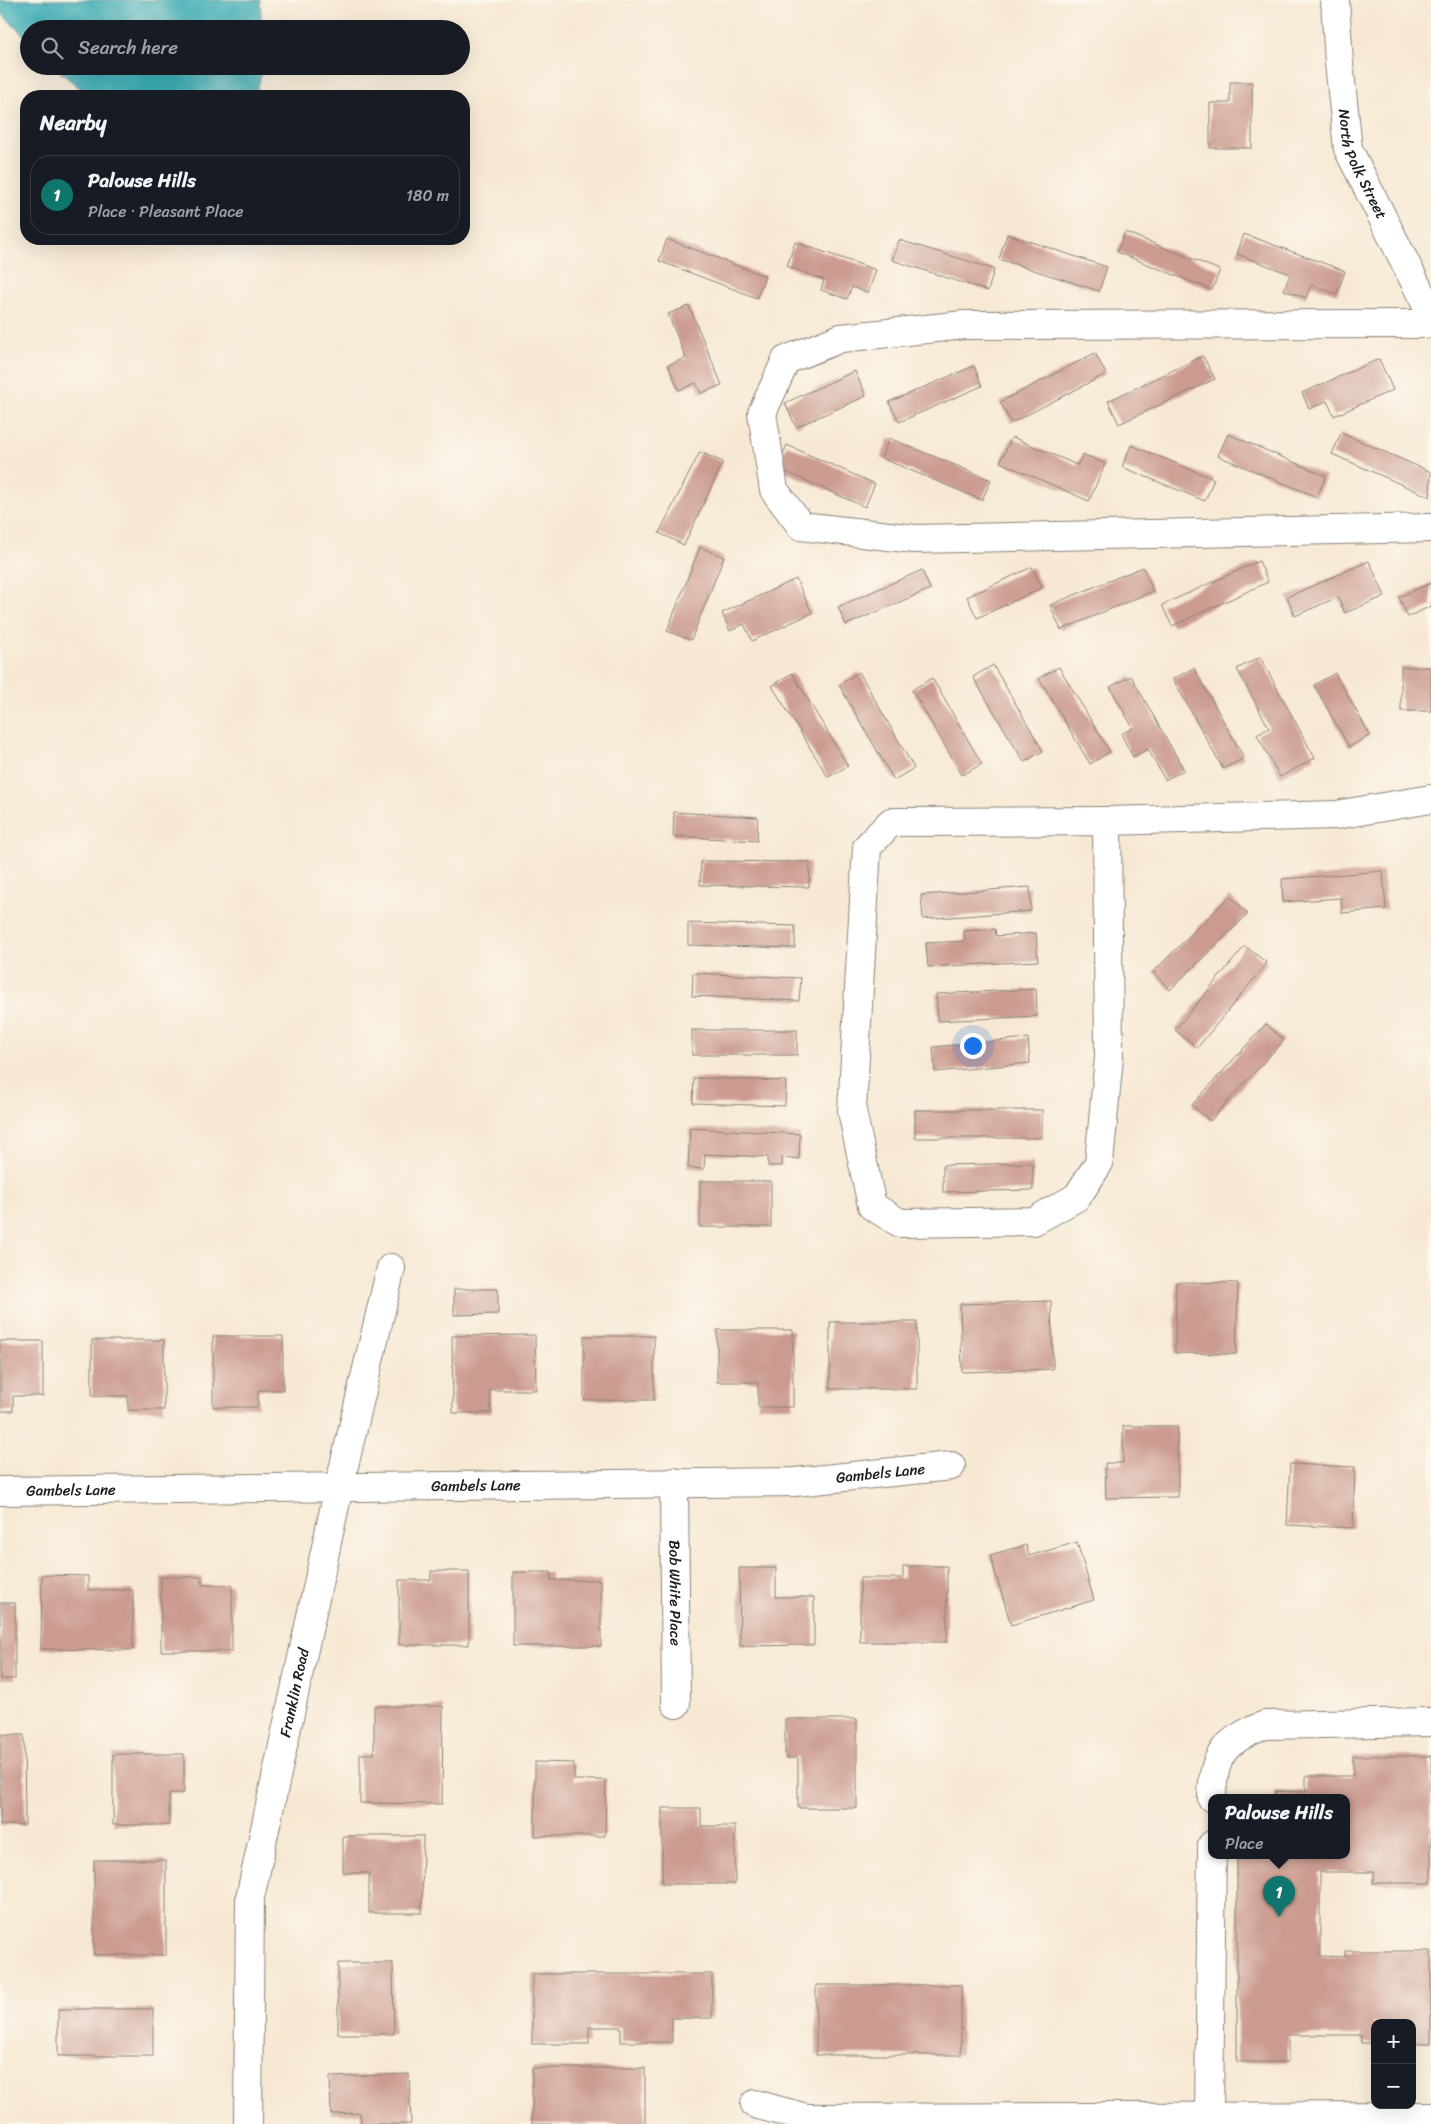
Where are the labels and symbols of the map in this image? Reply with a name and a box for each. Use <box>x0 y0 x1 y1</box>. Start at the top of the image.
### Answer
street label: North Polk Street <box>1331 108 1394 224</box>
your location <box>960 1033 986 1059</box>
street label: Gambels Lane <box>835 1456 927 1491</box>
street label: Gambels Lane <box>431 1472 521 1499</box>
street label: Gambels Lane <box>26 1477 116 1504</box>
street label: Bob White Place <box>662 1540 688 1646</box>
street label: Franklin Road <box>272 1645 317 1740</box>
pin: 1 <box>1263 1876 1295 1917</box>

